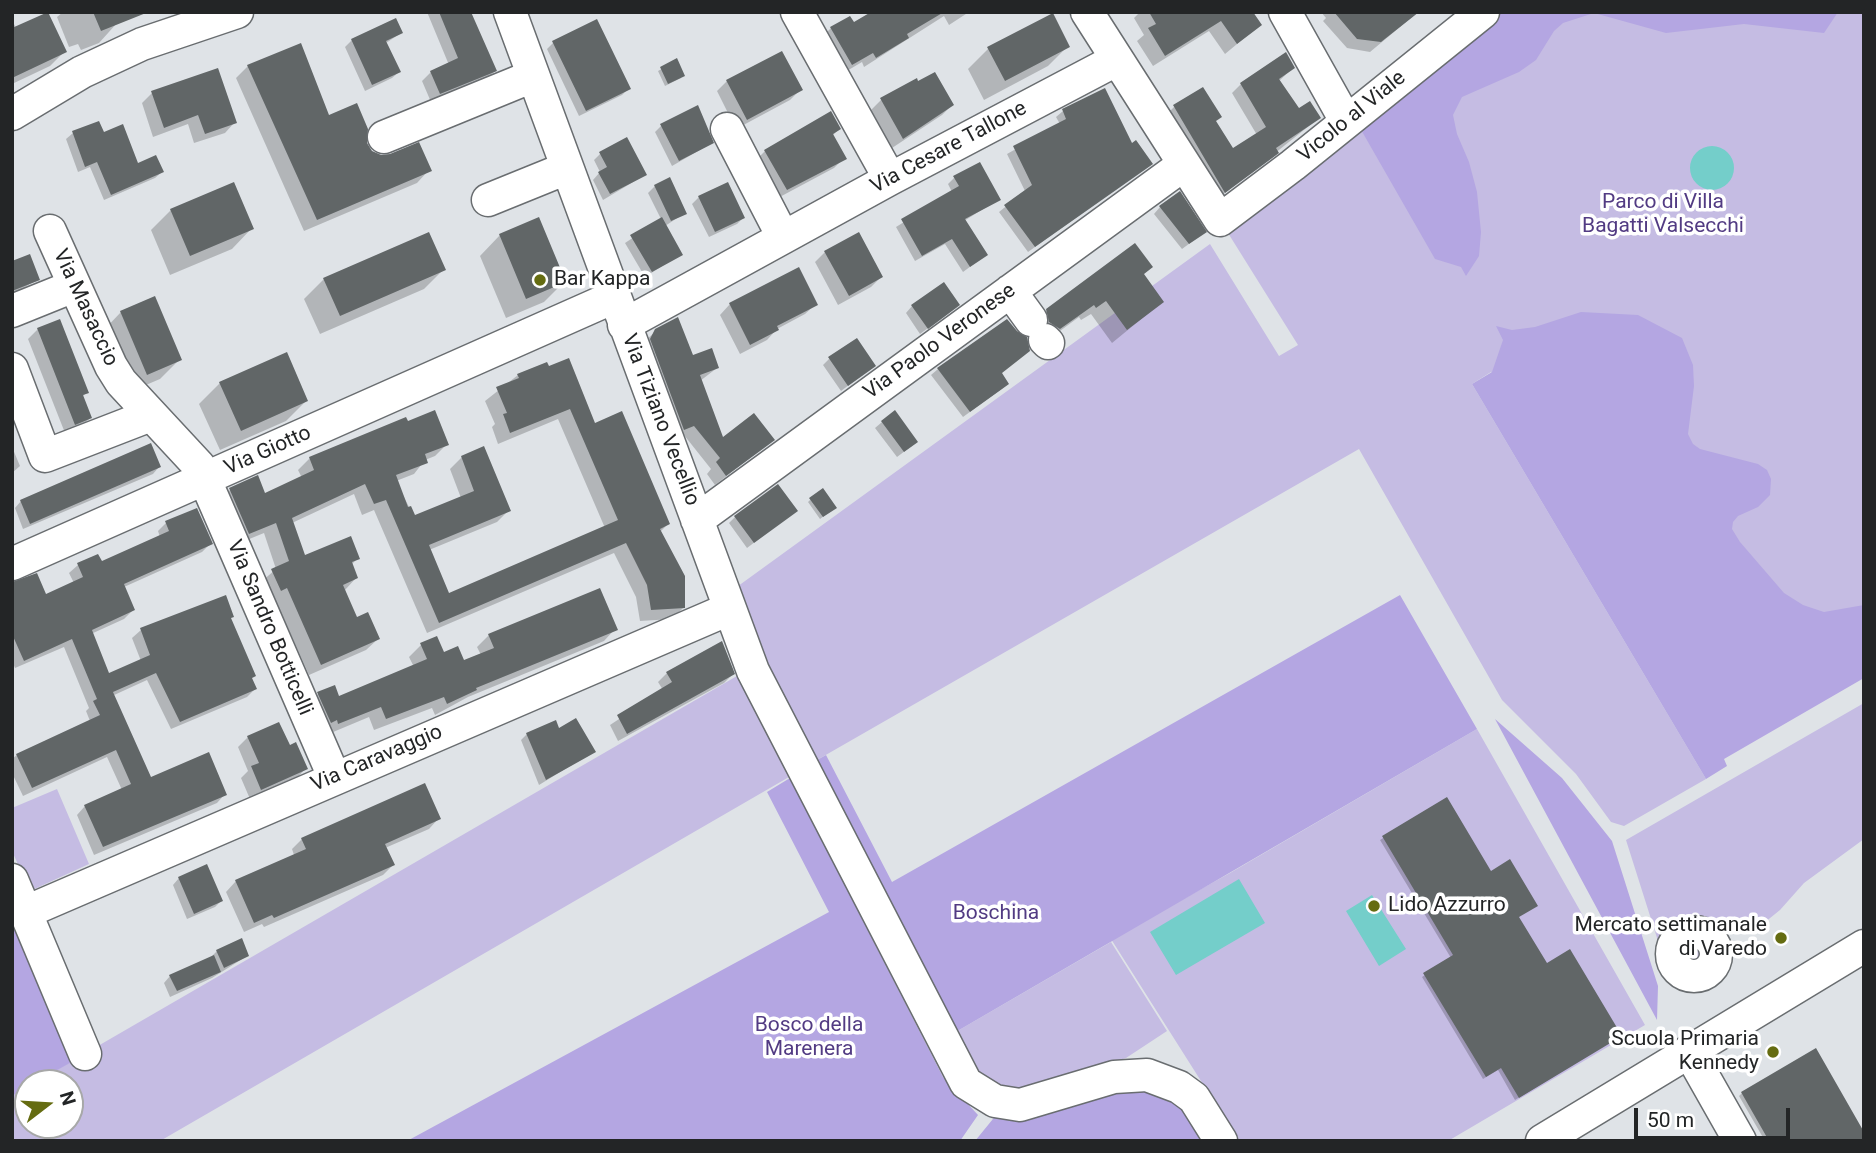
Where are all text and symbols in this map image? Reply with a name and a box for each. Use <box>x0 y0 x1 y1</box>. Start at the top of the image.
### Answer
street label: Vicolo al Viale <box>1293 66 1411 168</box>
street label: Via Cesare Tallone <box>867 96 1031 200</box>
park label: Parco di Villa Bagatti Valsecchi <box>1582 190 1744 240</box>
street label: Via Masaccio <box>47 245 123 371</box>
place label: Bar Kappa <box>554 267 650 293</box>
marker: Bar Kappa <box>532 272 548 288</box>
street label: Via Paolo Veronese <box>859 278 1021 406</box>
street label: Via Tiziano Vecellio <box>616 331 704 509</box>
street label: Via Giotto <box>221 421 315 481</box>
street label: Via Sandro Botticelli <box>221 537 317 719</box>
street label: Via Caravaggio <box>308 720 446 798</box>
place label: Lido Azzurro <box>1388 893 1506 919</box>
marker: Lido Azzurro <box>1366 898 1382 914</box>
park label: Boschina <box>953 901 1039 927</box>
place label: Mercato settimanale di Varedo <box>1574 913 1767 963</box>
marker: Mercato settimanale di Varedo <box>1773 930 1789 946</box>
park label: Bosco della Marenera <box>755 1013 863 1063</box>
place label: Scuola Primaria Kennedy <box>1611 1027 1759 1077</box>
marker: Scuola Primaria Kennedy <box>1765 1044 1781 1060</box>
north arrow <box>14 1069 84 1139</box>
text: N <box>55 1089 81 1108</box>
scale bar <box>1638 1094 1794 1138</box>
text: 50 m <box>1647 1108 1694 1132</box>

